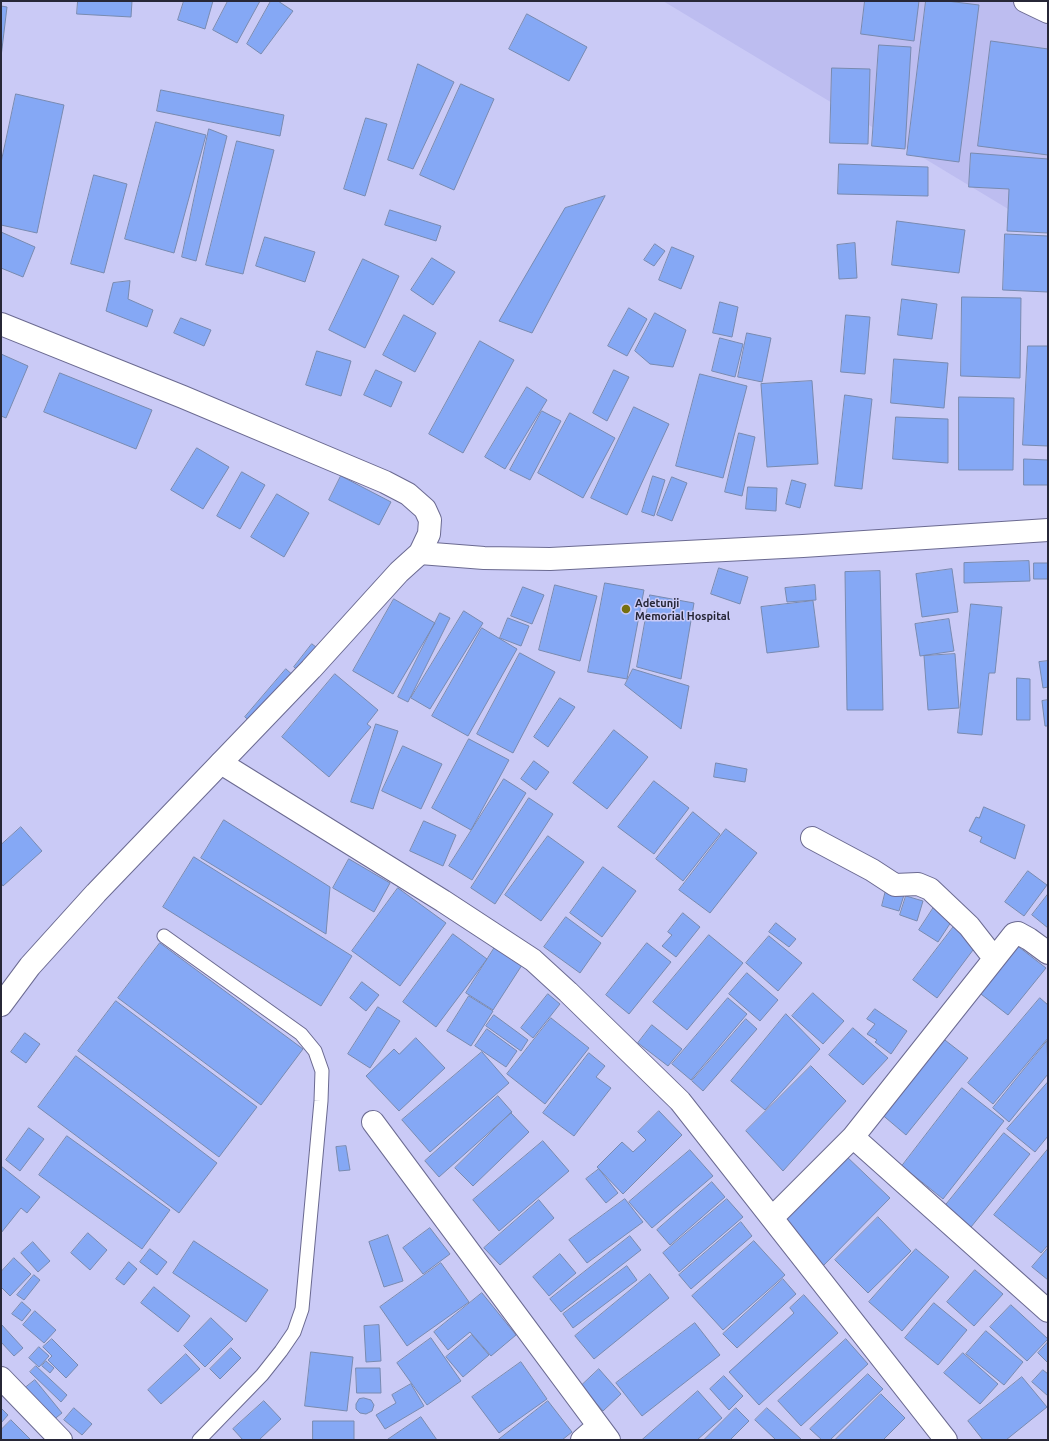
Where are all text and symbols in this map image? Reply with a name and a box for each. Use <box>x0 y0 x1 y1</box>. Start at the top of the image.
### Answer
place label: Adetunji Memorial Hospital <box>635 596 730 622</box>
marker: Adetunji Memorial Hospital <box>620 603 632 615</box>

